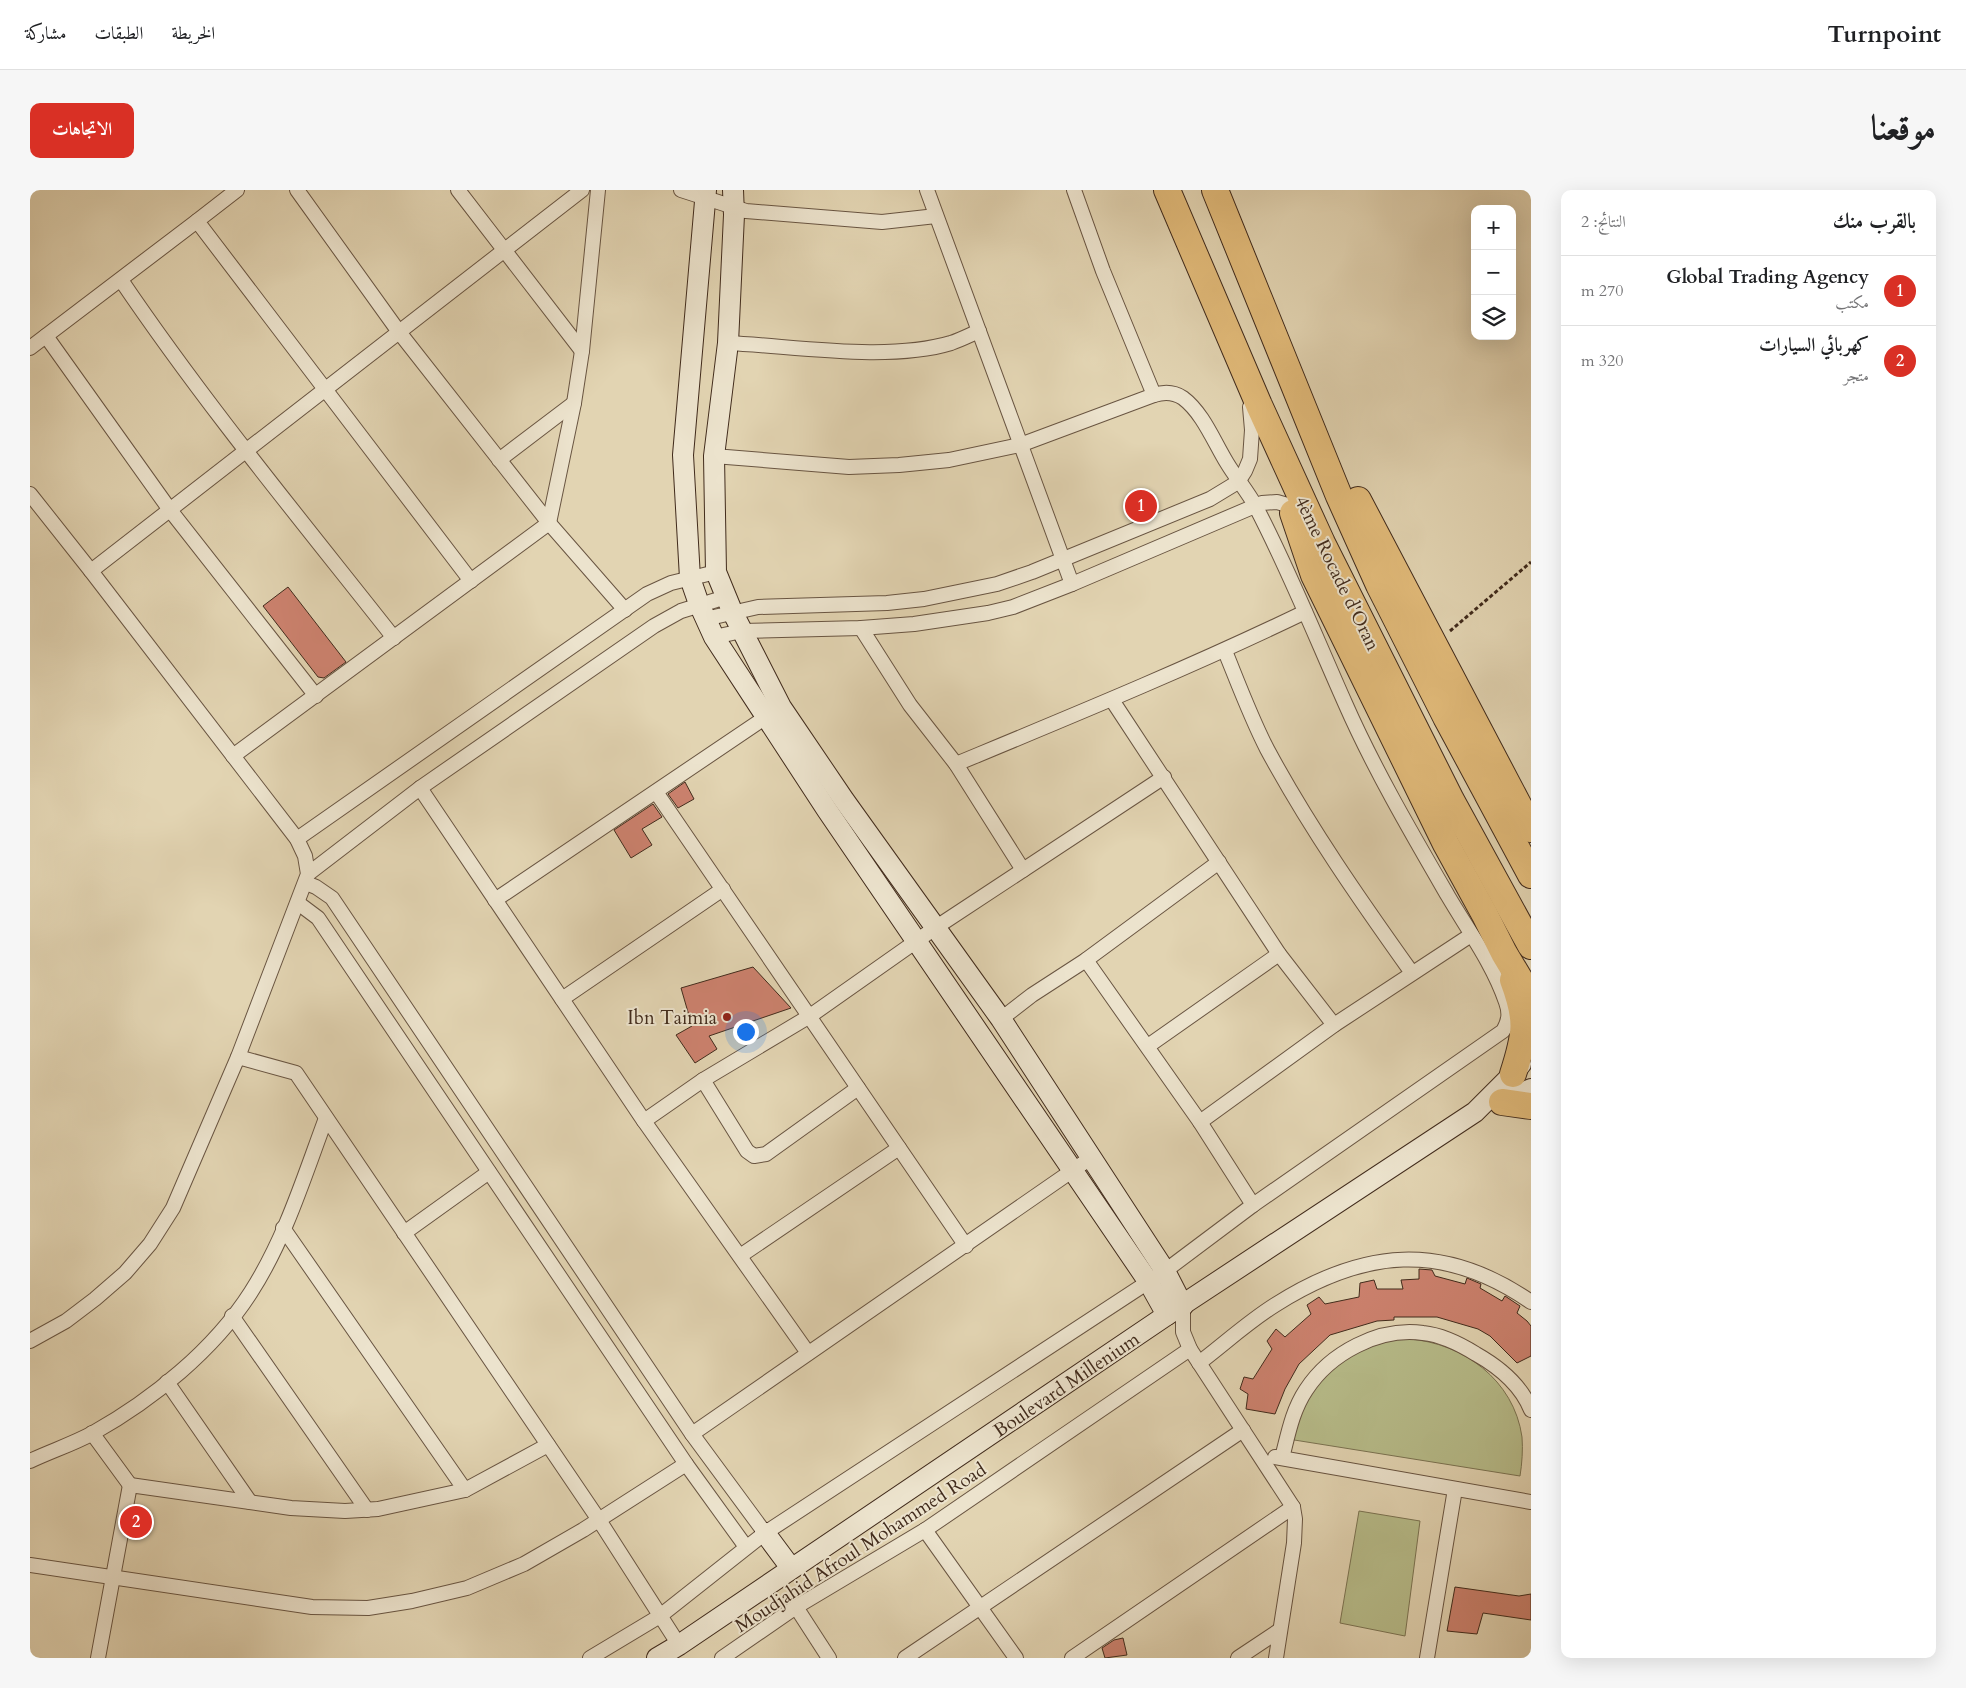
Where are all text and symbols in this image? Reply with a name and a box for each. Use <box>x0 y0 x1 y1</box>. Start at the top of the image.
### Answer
text: Turnpoint <box>1827 18 1941 51</box>
text: مشاركة <box>25 21 66 46</box>
text: الطبقات <box>94 21 143 46</box>
text: الخريطة <box>171 21 215 46</box>
button: الاتجاهات <box>30 103 134 158</box>
text: موقعنا <box>1871 104 1936 152</box>
map controls <box>1471 205 1516 340</box>
button: + <box>1471 205 1516 250</box>
text: بالقرب منك <box>1833 207 1916 236</box>
text: النتائج: 2 <box>1581 211 1626 233</box>
button: − <box>1471 250 1516 295</box>
text: Global Trading Agency <box>1666 264 1869 290</box>
text: 270 m <box>1581 280 1623 302</box>
text: 1 <box>1896 280 1904 302</box>
text: مكتب <box>1835 292 1869 314</box>
button: layers <box>1471 295 1516 340</box>
text: كهربائي السيارات <box>1759 332 1869 358</box>
text: 320 m <box>1581 350 1623 372</box>
text: 2 <box>1896 350 1904 372</box>
text: متجر <box>1844 365 1869 387</box>
pin: 1 <box>1125 487 1157 525</box>
street label: 4ème Rocade d'Oran <box>1288 492 1386 655</box>
place label: Ibn Taimia <box>627 1005 717 1031</box>
marker: Ibn Taimia <box>721 1011 733 1023</box>
your location <box>733 1019 759 1045</box>
street label: Boulevard Millenium <box>988 1326 1146 1443</box>
street label: Moudjahid Afroul Mohammed Road <box>730 1457 991 1639</box>
pin: 2 <box>120 1503 152 1541</box>

